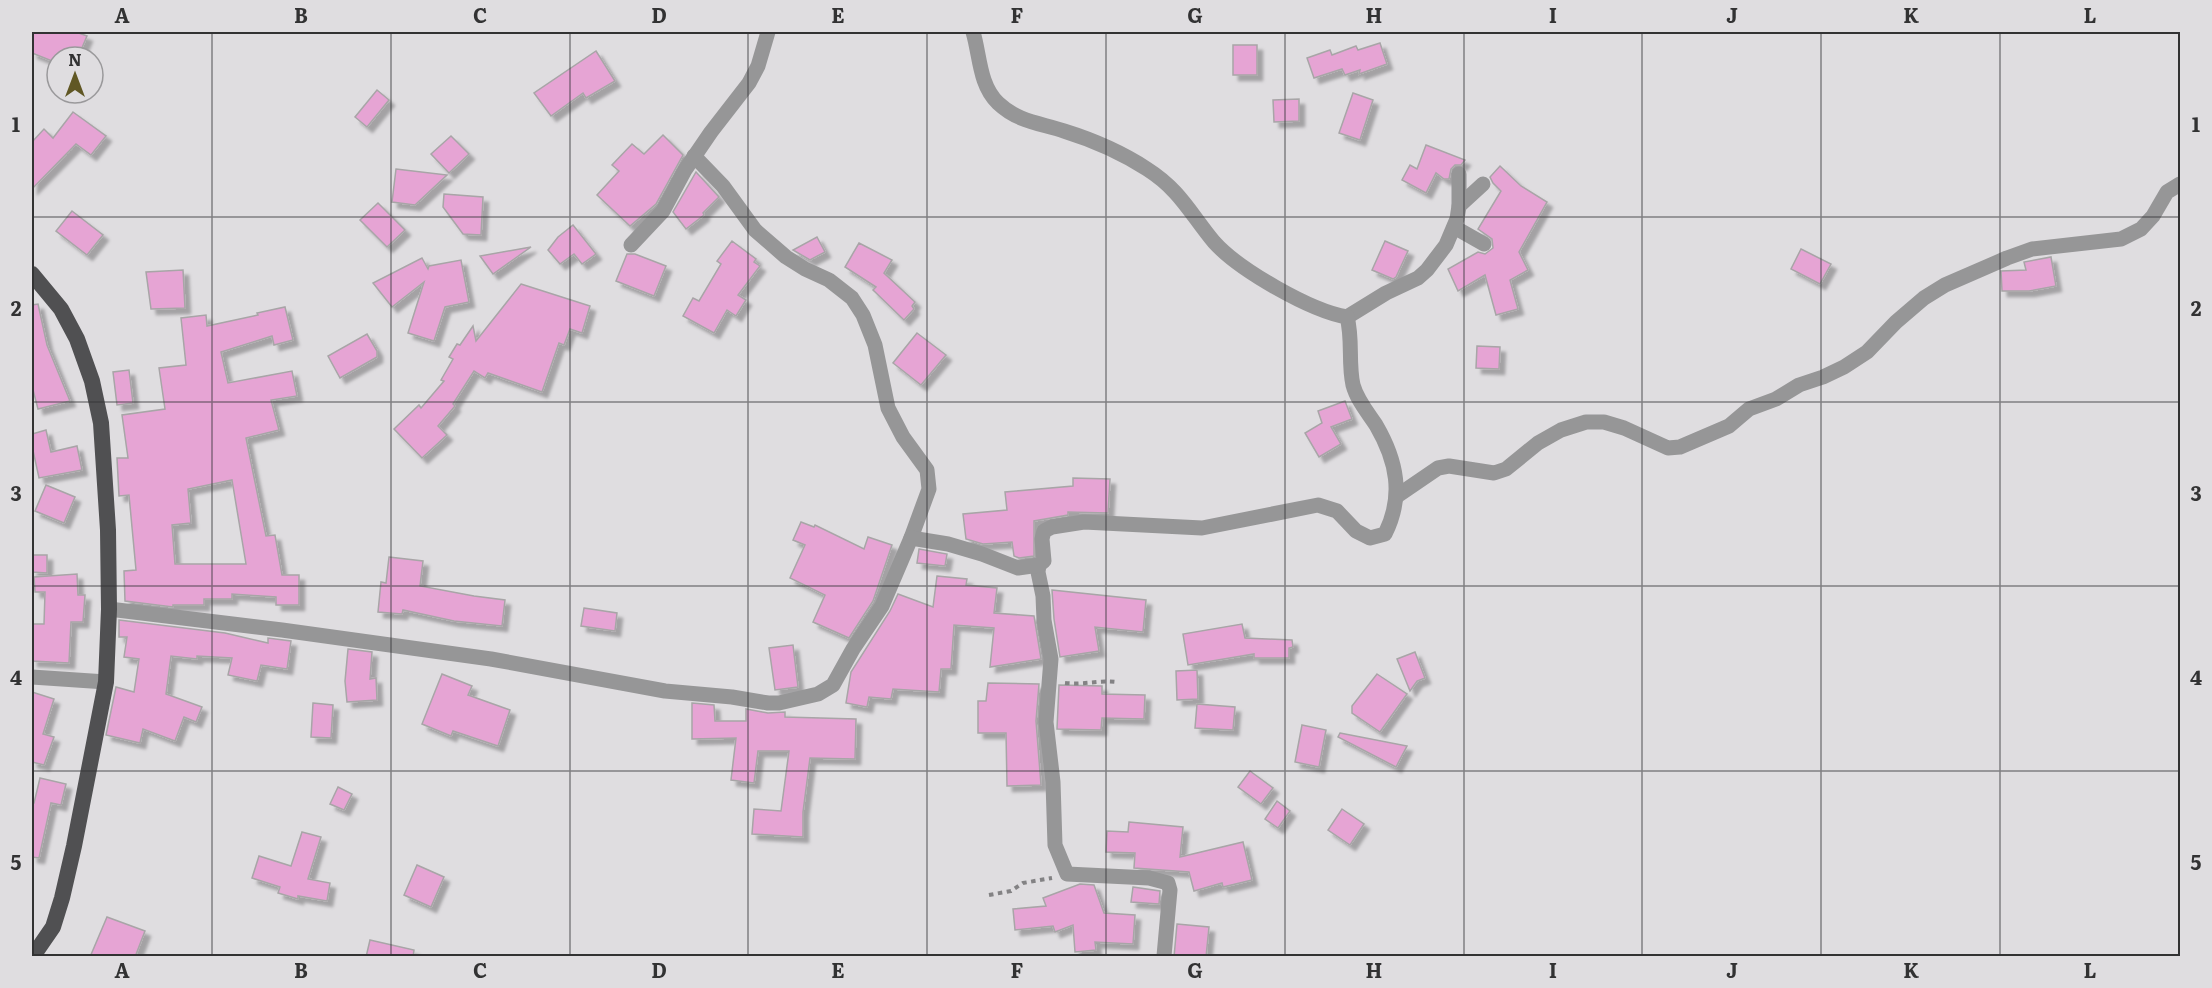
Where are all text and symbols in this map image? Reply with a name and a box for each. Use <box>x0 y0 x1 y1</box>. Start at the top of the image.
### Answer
text: A <box>114 0 130 29</box>
text: B <box>294 0 308 29</box>
text: C <box>473 0 487 29</box>
text: D <box>651 0 667 29</box>
text: E <box>831 0 845 29</box>
text: F <box>1011 0 1024 29</box>
text: G <box>1187 0 1203 29</box>
text: H <box>1366 0 1382 29</box>
text: I <box>1549 0 1557 29</box>
text: J <box>1726 0 1738 29</box>
text: K <box>1903 0 1919 29</box>
text: L <box>2084 0 2097 29</box>
north arrow <box>45 45 105 105</box>
text: N <box>68 47 82 71</box>
text: 1 <box>12 108 20 138</box>
text: 1 <box>2192 108 2200 138</box>
text: 2 <box>11 292 22 322</box>
text: 2 <box>2191 292 2202 322</box>
text: 3 <box>10 477 22 507</box>
text: 3 <box>2190 477 2202 507</box>
text: 4 <box>10 661 22 691</box>
text: 4 <box>2190 661 2202 691</box>
text: 5 <box>11 846 22 876</box>
text: 5 <box>2191 846 2202 876</box>
text: A <box>114 954 130 984</box>
text: B <box>294 954 308 984</box>
text: C <box>473 954 487 984</box>
text: D <box>651 954 667 984</box>
text: E <box>831 954 845 984</box>
text: F <box>1011 954 1024 984</box>
text: G <box>1187 954 1203 984</box>
text: H <box>1366 954 1382 984</box>
text: I <box>1549 954 1557 984</box>
text: J <box>1726 954 1738 984</box>
text: K <box>1903 954 1919 984</box>
text: L <box>2084 954 2097 984</box>

